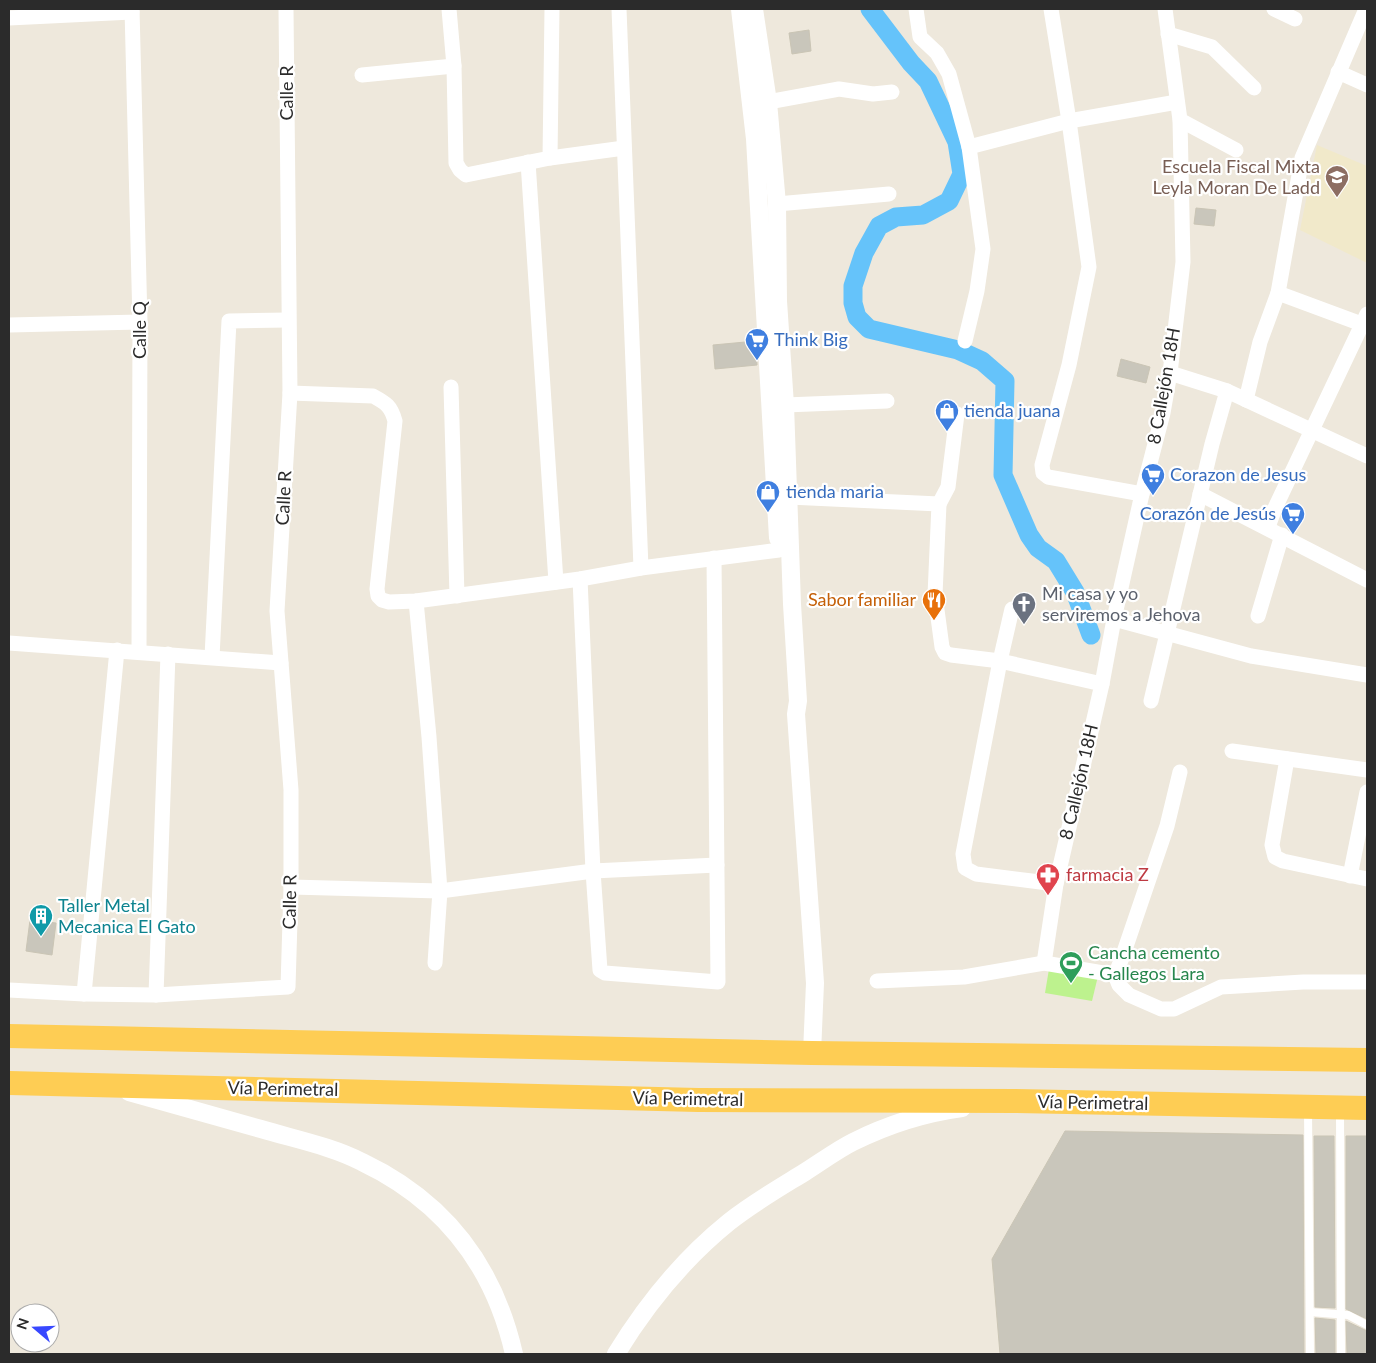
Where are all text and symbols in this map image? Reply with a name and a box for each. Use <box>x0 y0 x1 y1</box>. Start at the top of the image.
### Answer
street label: Calle R <box>275 65 297 120</box>
place label: Escuela Fiscal Mixta Leyla Moran De Ladd <box>1152 155 1320 198</box>
school or university icon: Escuela Fiscal Mixta Leyla Moran De Ladd <box>1324 164 1350 198</box>
street label: Calle Q <box>128 300 150 359</box>
street label: 8 Callejón 18H <box>1142 326 1184 446</box>
supermarket icon: Think Big <box>744 327 770 361</box>
place label: Think Big <box>774 328 848 350</box>
shop icon: tienda juana <box>934 398 960 432</box>
place label: tienda juana <box>964 399 1061 421</box>
supermarket icon: Corazon de Jesus <box>1140 462 1166 496</box>
place label: Corazon de Jesus <box>1170 463 1307 485</box>
street label: Calle R <box>271 469 295 526</box>
shop icon: tienda maria <box>755 479 781 513</box>
place label: tienda maria <box>786 480 884 502</box>
supermarket icon: Corazón de Jesús <box>1280 501 1306 535</box>
place label: Corazón de Jesús <box>1140 502 1276 524</box>
place label: Mi casa y yo serviremos a Jehova <box>1042 582 1200 625</box>
restaurant icon: Sabor familiar <box>921 587 947 621</box>
place label: Sabor familiar <box>808 588 916 610</box>
church icon: Mi casa y yo serviremos a Jehova <box>1011 591 1037 625</box>
street label: 8 Callejón 18H <box>1054 722 1102 842</box>
pharmacy icon: farmacia Z <box>1035 862 1061 896</box>
place label: farmacia Z <box>1066 863 1149 885</box>
street label: Calle R <box>278 874 300 930</box>
place label: Taller Metal Mecanica El Gato <box>58 894 196 937</box>
building icon: Taller Metal Mecanica El Gato <box>28 903 54 937</box>
place label: Cancha cemento - Gallegos Lara <box>1088 941 1220 984</box>
sports icon: Cancha cemento - Gallegos Lara <box>1058 950 1084 984</box>
street label: Vía Perimetral <box>227 1076 339 1100</box>
street label: Vía Perimetral <box>632 1086 744 1110</box>
street label: Vía Perimetral <box>1037 1090 1149 1114</box>
north arrow <box>10 1303 60 1353</box>
text: N <box>12 1316 32 1331</box>

